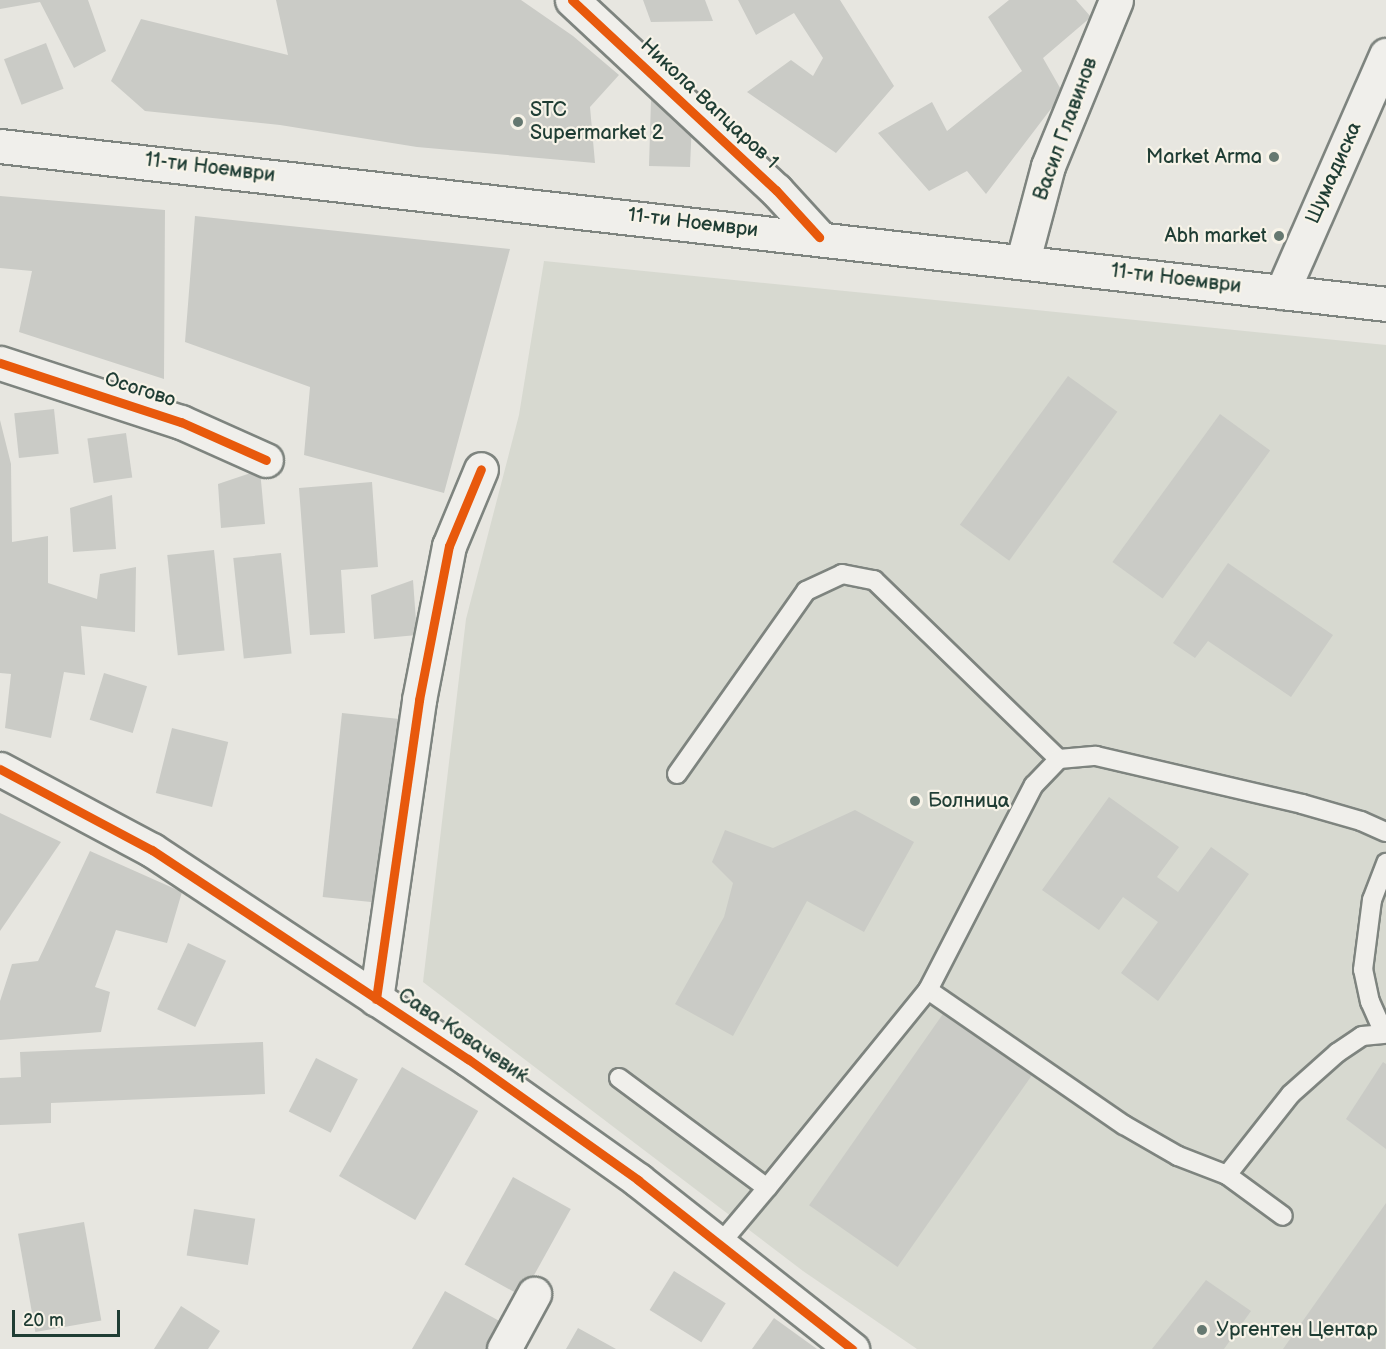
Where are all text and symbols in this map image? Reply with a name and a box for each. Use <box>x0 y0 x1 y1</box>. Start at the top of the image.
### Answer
street label: Никола Вапцаров 1 <box>635 34 783 174</box>
street label: Васил Главинов <box>1029 54 1103 204</box>
place label: STC Supermarket 2 <box>530 98 664 145</box>
marker: STC Supermarket 2 <box>511 115 525 129</box>
street label: Шумадиска <box>1301 118 1367 228</box>
place label: Market Arma <box>1146 145 1262 169</box>
street label: 11-ти Ноември <box>143 148 277 188</box>
marker: Market Arma <box>1267 150 1281 164</box>
street label: 11-ти Ноември <box>626 203 760 243</box>
place label: Abh market <box>1165 224 1267 248</box>
marker: Abh market <box>1272 229 1286 243</box>
street label: 11-ти Ноември <box>1109 259 1243 299</box>
street label: Осогово <box>101 367 179 413</box>
place label: Болница <box>928 789 1010 813</box>
marker: Болница <box>906 792 924 810</box>
street label: Сава Ковачевиќ <box>393 984 533 1088</box>
scale bar <box>15 1298 123 1336</box>
text: 20 m <box>23 1310 64 1331</box>
place label: Ургентен Центар <box>1216 1318 1378 1342</box>
marker: Ургентен Центар <box>1193 1321 1211 1339</box>

